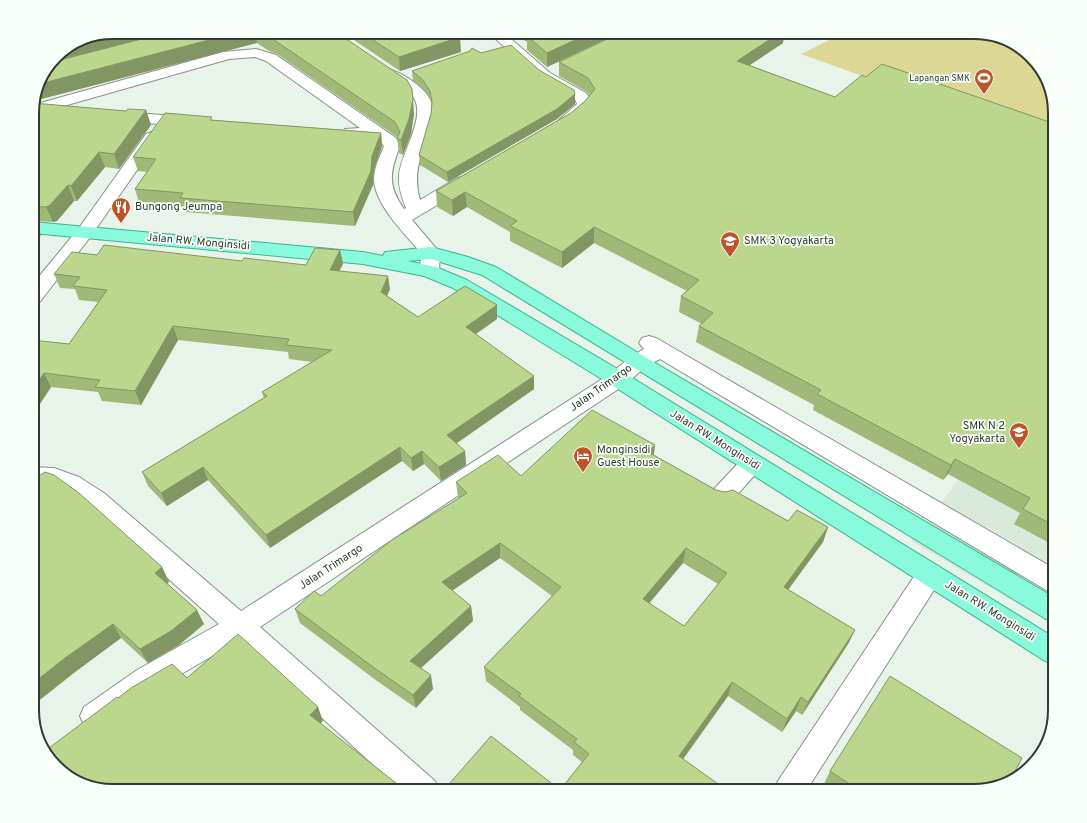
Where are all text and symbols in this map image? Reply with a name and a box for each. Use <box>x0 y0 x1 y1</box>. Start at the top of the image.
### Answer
sports icon: Lapangan SMK <box>973 67 995 95</box>
place label: Lapangan SMK <box>909 73 970 84</box>
restaurant icon: Bungong Jeumpa <box>110 196 132 224</box>
place label: Bungong Jeumpa <box>135 200 222 214</box>
street label: Jalan RW. Monginsidi <box>146 230 250 254</box>
school or university icon: SMK 3 Yogyakarta <box>719 230 741 258</box>
place label: SMK 3 Yogyakarta <box>744 234 834 248</box>
street label: Jalan Trimargo <box>567 361 635 415</box>
street label: Jalan RW. Monginsidi <box>667 407 763 473</box>
place label: SMK N 2 Yogyakarta <box>949 419 1005 446</box>
school or university icon: SMK N 2 Yogyakarta <box>1008 421 1030 449</box>
place label: Monginsidi Guest House <box>597 443 659 470</box>
hotel icon: Monginsidi Guest House <box>572 445 594 473</box>
street label: Jalan Trimargo <box>297 541 365 593</box>
street label: Jalan RW. Monginsidi <box>942 578 1038 644</box>

